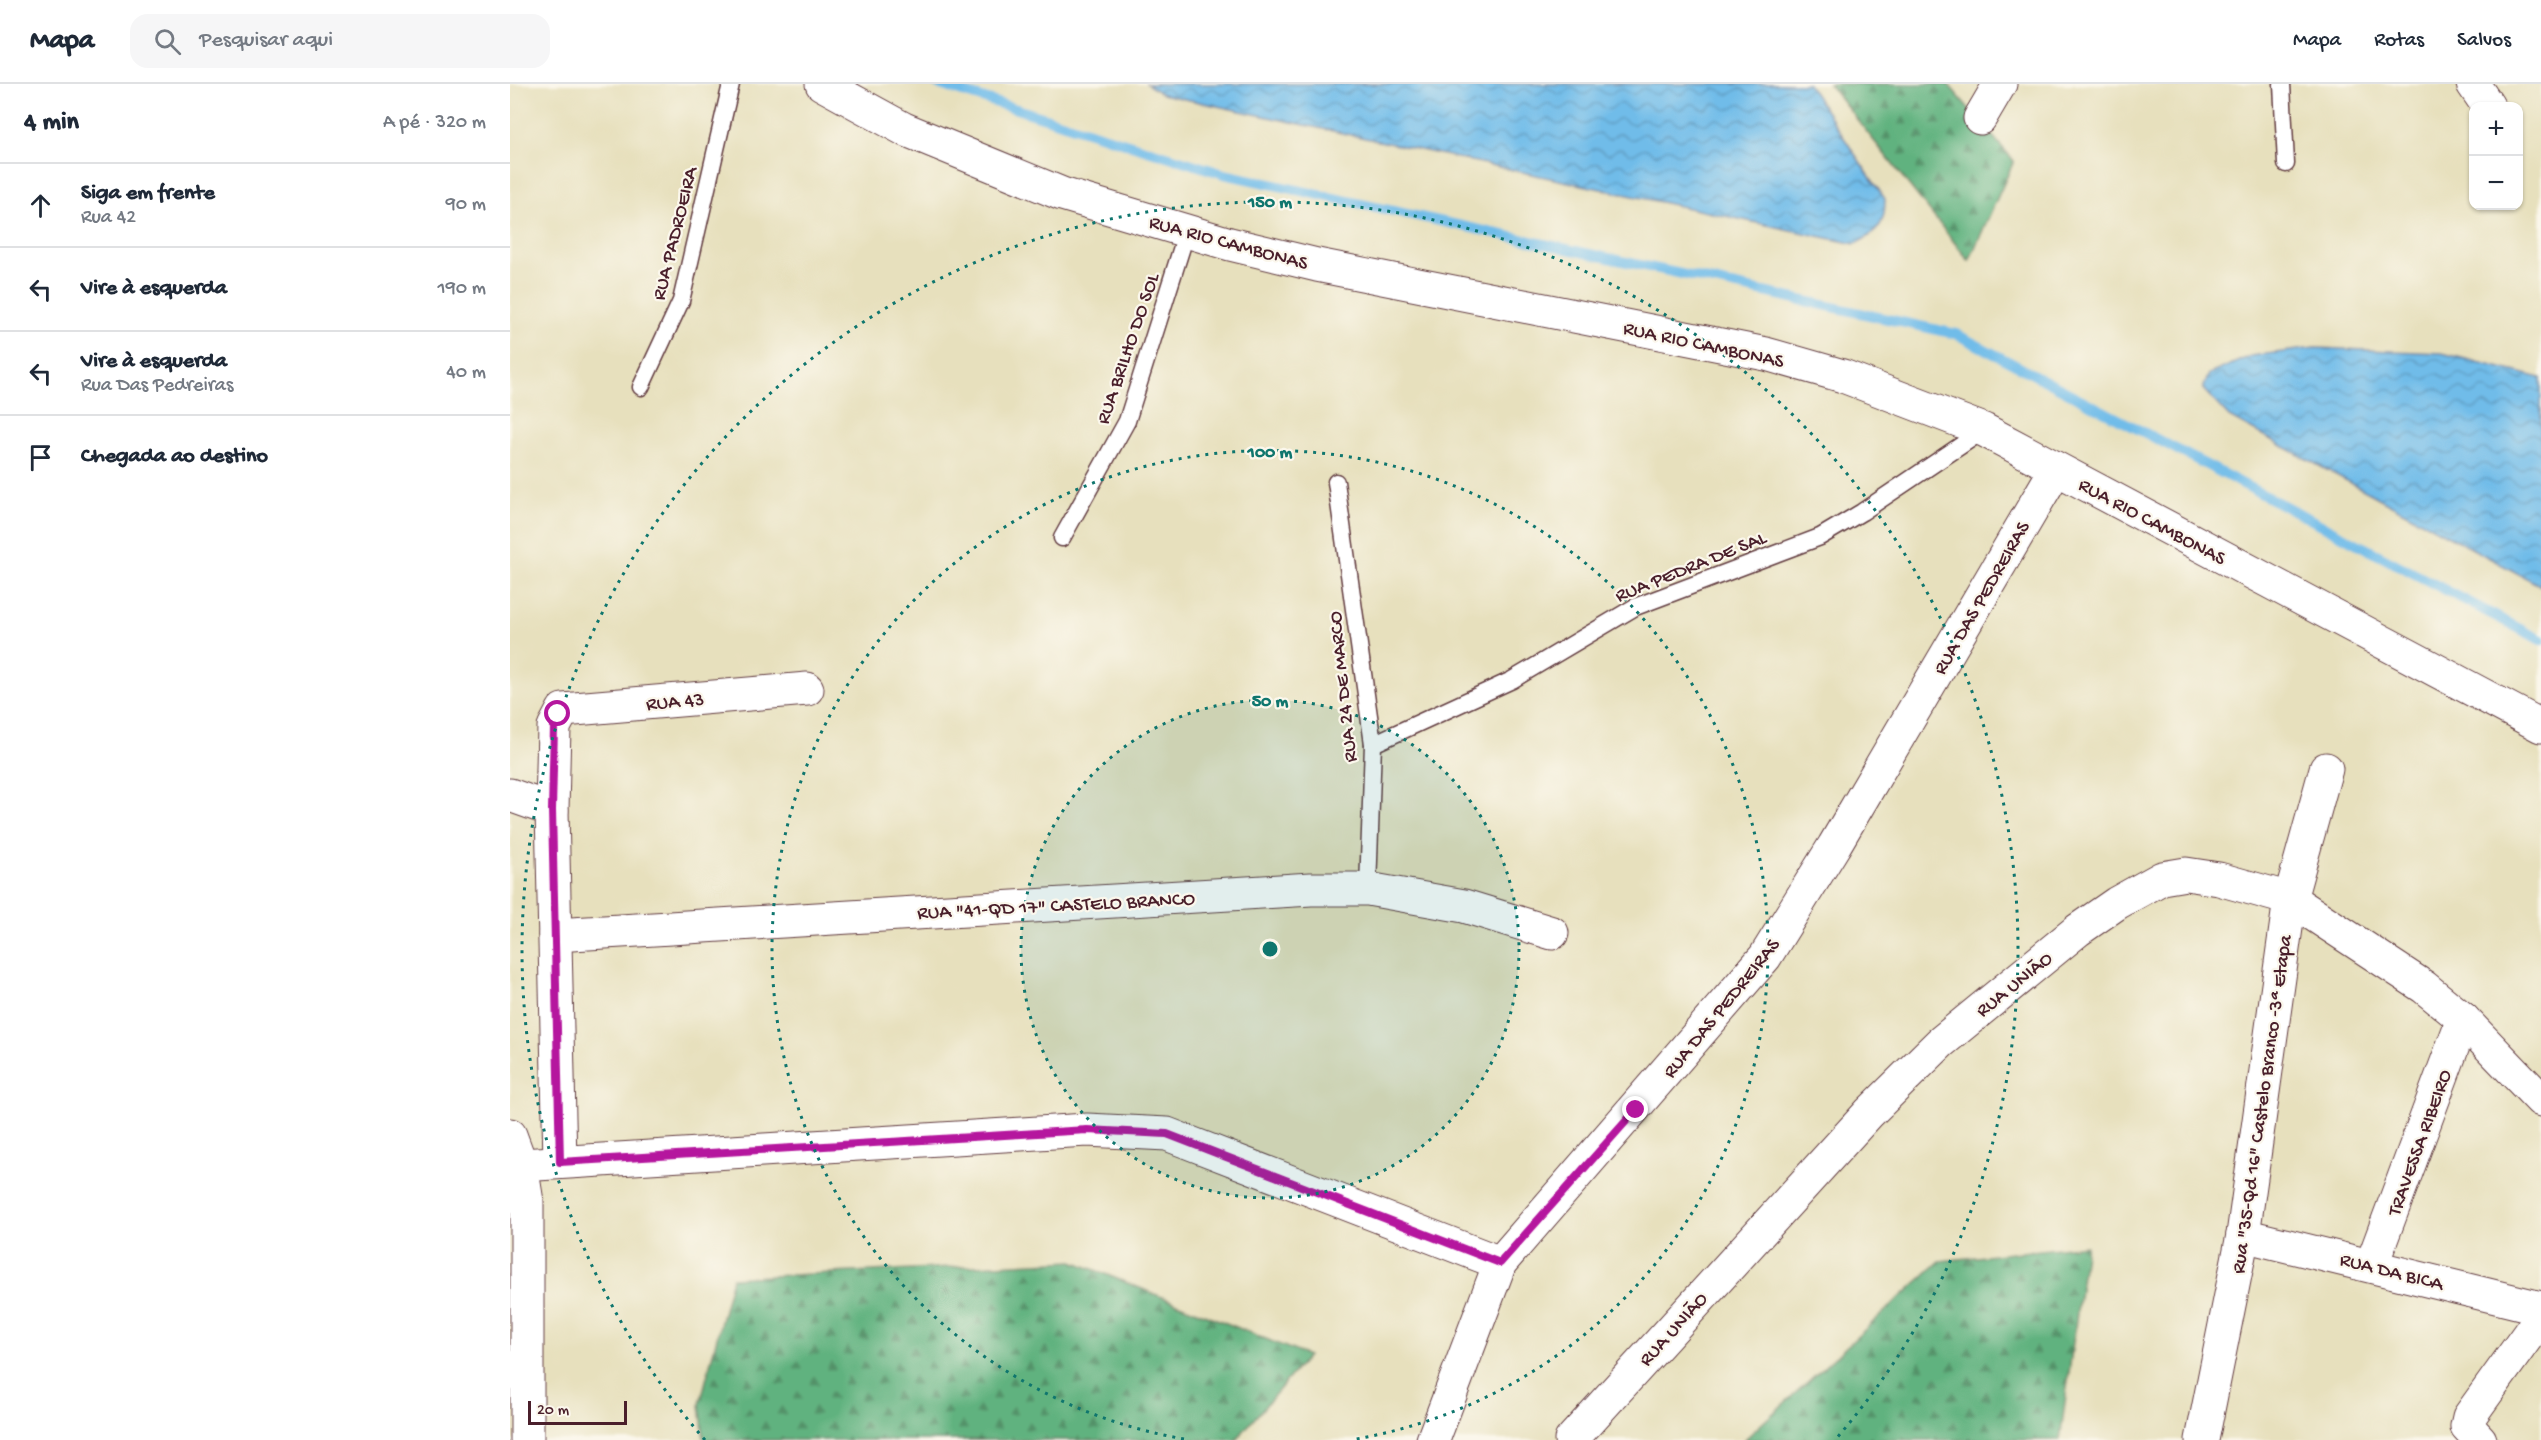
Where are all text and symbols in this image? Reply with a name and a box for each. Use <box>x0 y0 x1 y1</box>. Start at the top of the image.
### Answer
search box <box>130 14 550 68</box>
text: Mapa <box>30 25 94 58</box>
icon: search <box>151 25 184 58</box>
text: Pesquisar aqui <box>199 28 333 54</box>
text: Mapa <box>2293 29 2341 54</box>
text: Rotas <box>2374 29 2424 54</box>
text: Salvos <box>2457 29 2511 54</box>
map controls <box>2469 102 2523 210</box>
button: + <box>2469 102 2523 156</box>
text: 4 min <box>24 108 79 139</box>
text: A pé · 320 m <box>383 112 486 135</box>
button: − <box>2469 156 2523 210</box>
street label: RUA PADROEIRA <box>649 164 704 303</box>
text: Siga em frente <box>81 181 215 207</box>
icon: ahead <box>24 189 57 222</box>
text: 150 m <box>1247 193 1292 214</box>
text: 90 m <box>446 194 486 217</box>
text: Rua 42 <box>81 207 136 230</box>
street label: RUA RIO CAMBONAS <box>1146 212 1311 277</box>
street label: RUA BRILHO DO SOL <box>1093 270 1166 428</box>
icon: left <box>24 273 57 306</box>
text: Vire à esquerda <box>81 276 227 302</box>
text: 190 m <box>438 278 486 301</box>
street label: RUA RIO CAMBONAS <box>1621 318 1786 375</box>
text: Vire à esquerda <box>81 349 227 375</box>
icon: left <box>24 357 57 390</box>
text: 40 m <box>446 362 486 385</box>
text: Rua Das Pedreiras <box>81 375 233 398</box>
icon: arrive <box>24 441 57 474</box>
text: 100 m <box>1247 443 1293 464</box>
text: Chegada ao destino <box>81 444 268 470</box>
street label: RUA RIO CAMBONAS <box>2074 475 2230 572</box>
street label: RUA DAS PEDREIRAS <box>1930 517 2037 680</box>
street label: RUA PEDRA DE SAL <box>1612 527 1771 609</box>
street label: RUA 24 DE MARCO <box>1325 610 1364 763</box>
street label: RUA 43 <box>645 689 705 717</box>
text: 50 m <box>1252 692 1289 713</box>
route start <box>544 700 570 726</box>
street label: RUA "41-QD 17" CASTELO BRANCO <box>917 889 1196 926</box>
street label: Rua "35-Qd 16" Castelo Branco -3ª Etapa <box>2228 933 2299 1275</box>
street label: RUA DAS PEDREIRAS <box>1659 934 1787 1084</box>
centre of rings <box>1260 939 1280 959</box>
street label: RUA UNIÃO <box>1972 947 2058 1024</box>
street label: TRAVESSA RIBEIRO <box>2384 1067 2458 1220</box>
route end <box>1622 1096 1648 1122</box>
street label: RUA DA BICA <box>2337 1249 2446 1298</box>
street label: RUA UNIÃO <box>1635 1288 1714 1372</box>
scale bar <box>528 1398 627 1426</box>
text: 20 m <box>537 1402 569 1421</box>

